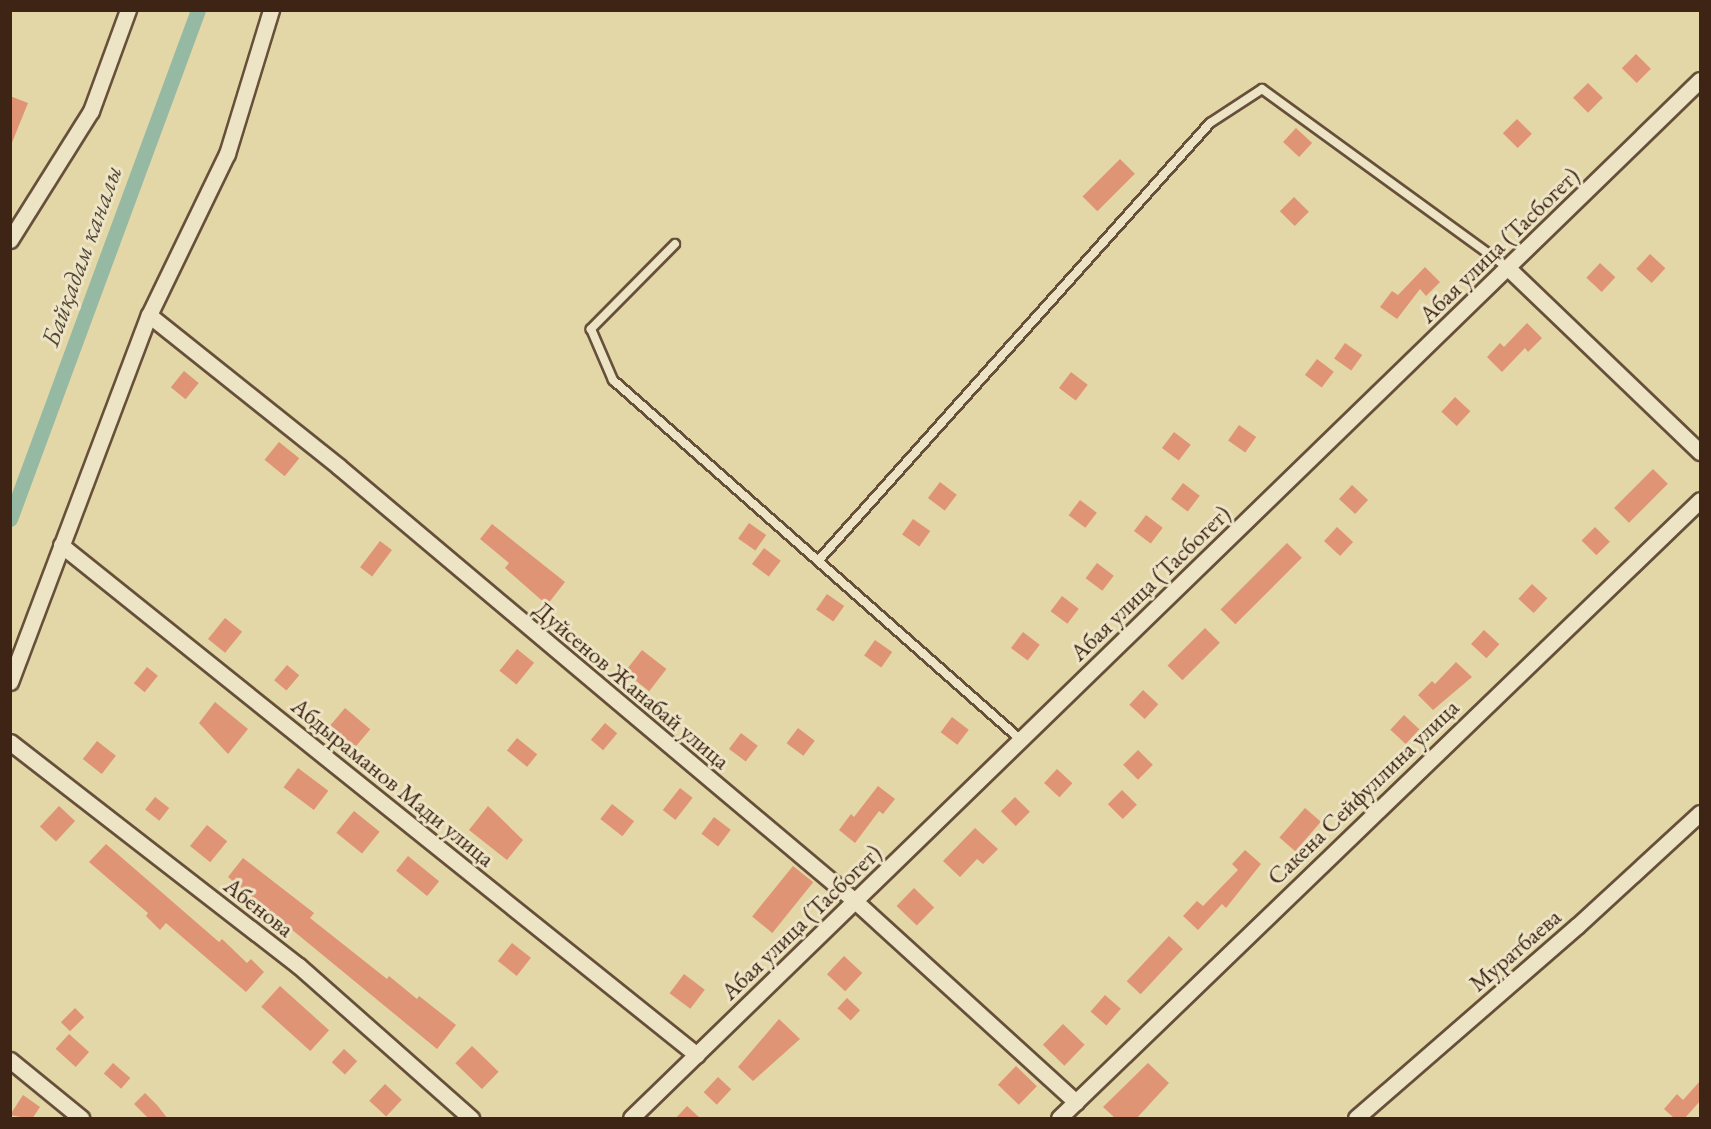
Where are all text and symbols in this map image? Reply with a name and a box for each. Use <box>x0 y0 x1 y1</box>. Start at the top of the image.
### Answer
water label: Байқадам каналы <box>35 161 129 351</box>
street label: Абая улица (Тасбогет) <box>1413 161 1585 329</box>
street label: Абая улица (Тасбогет) <box>1064 499 1236 667</box>
street label: Дуйсенов Жанабай улица <box>528 595 736 775</box>
street label: Абдыраманов Мади улица <box>286 691 500 873</box>
street label: Сакена Сейфуллина улица <box>1261 693 1465 891</box>
street label: Абая улица (Тасбогет) <box>715 838 887 1006</box>
street label: Абенова <box>218 871 300 943</box>
street label: Муратбаева <box>1463 902 1567 998</box>

